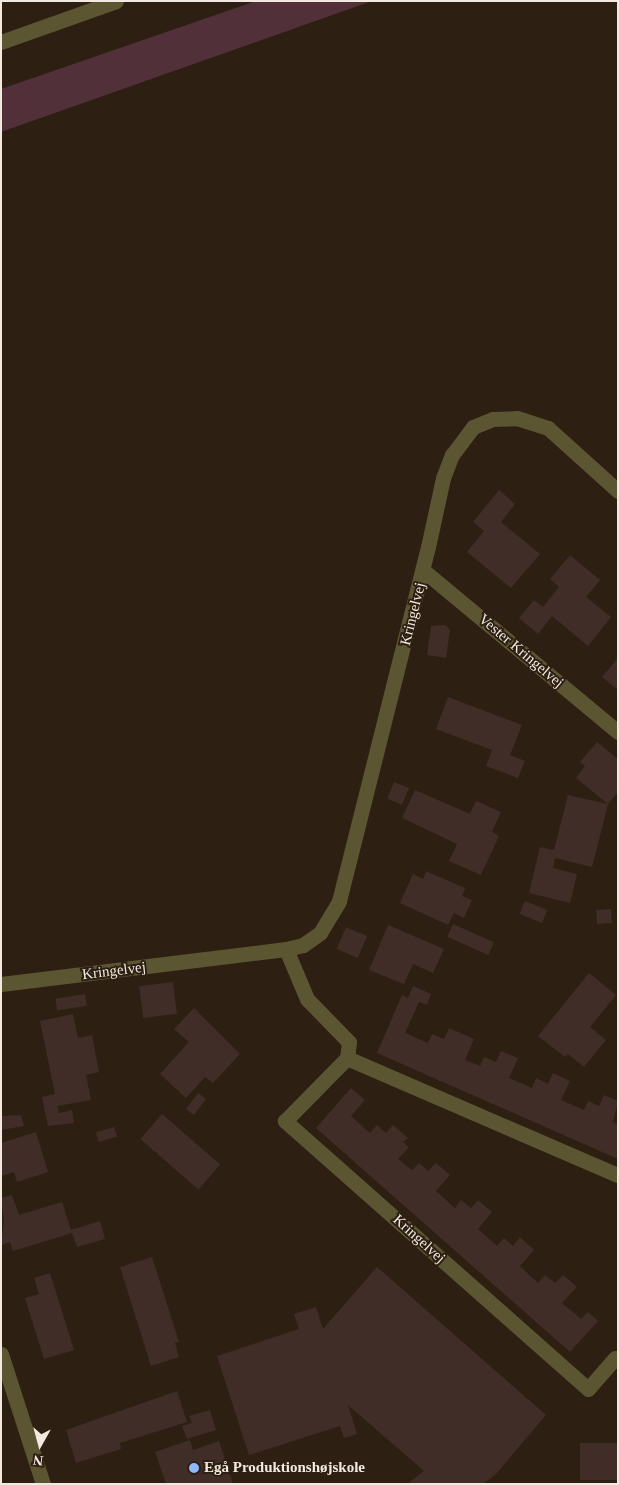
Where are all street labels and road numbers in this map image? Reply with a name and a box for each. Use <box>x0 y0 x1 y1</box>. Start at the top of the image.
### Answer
street label: Kringelvej <box>397 581 429 647</box>
street label: Vester Kringelvej <box>475 610 567 692</box>
street label: Kringelvej <box>81 958 147 984</box>
street label: Kringelvej <box>389 1211 449 1267</box>

